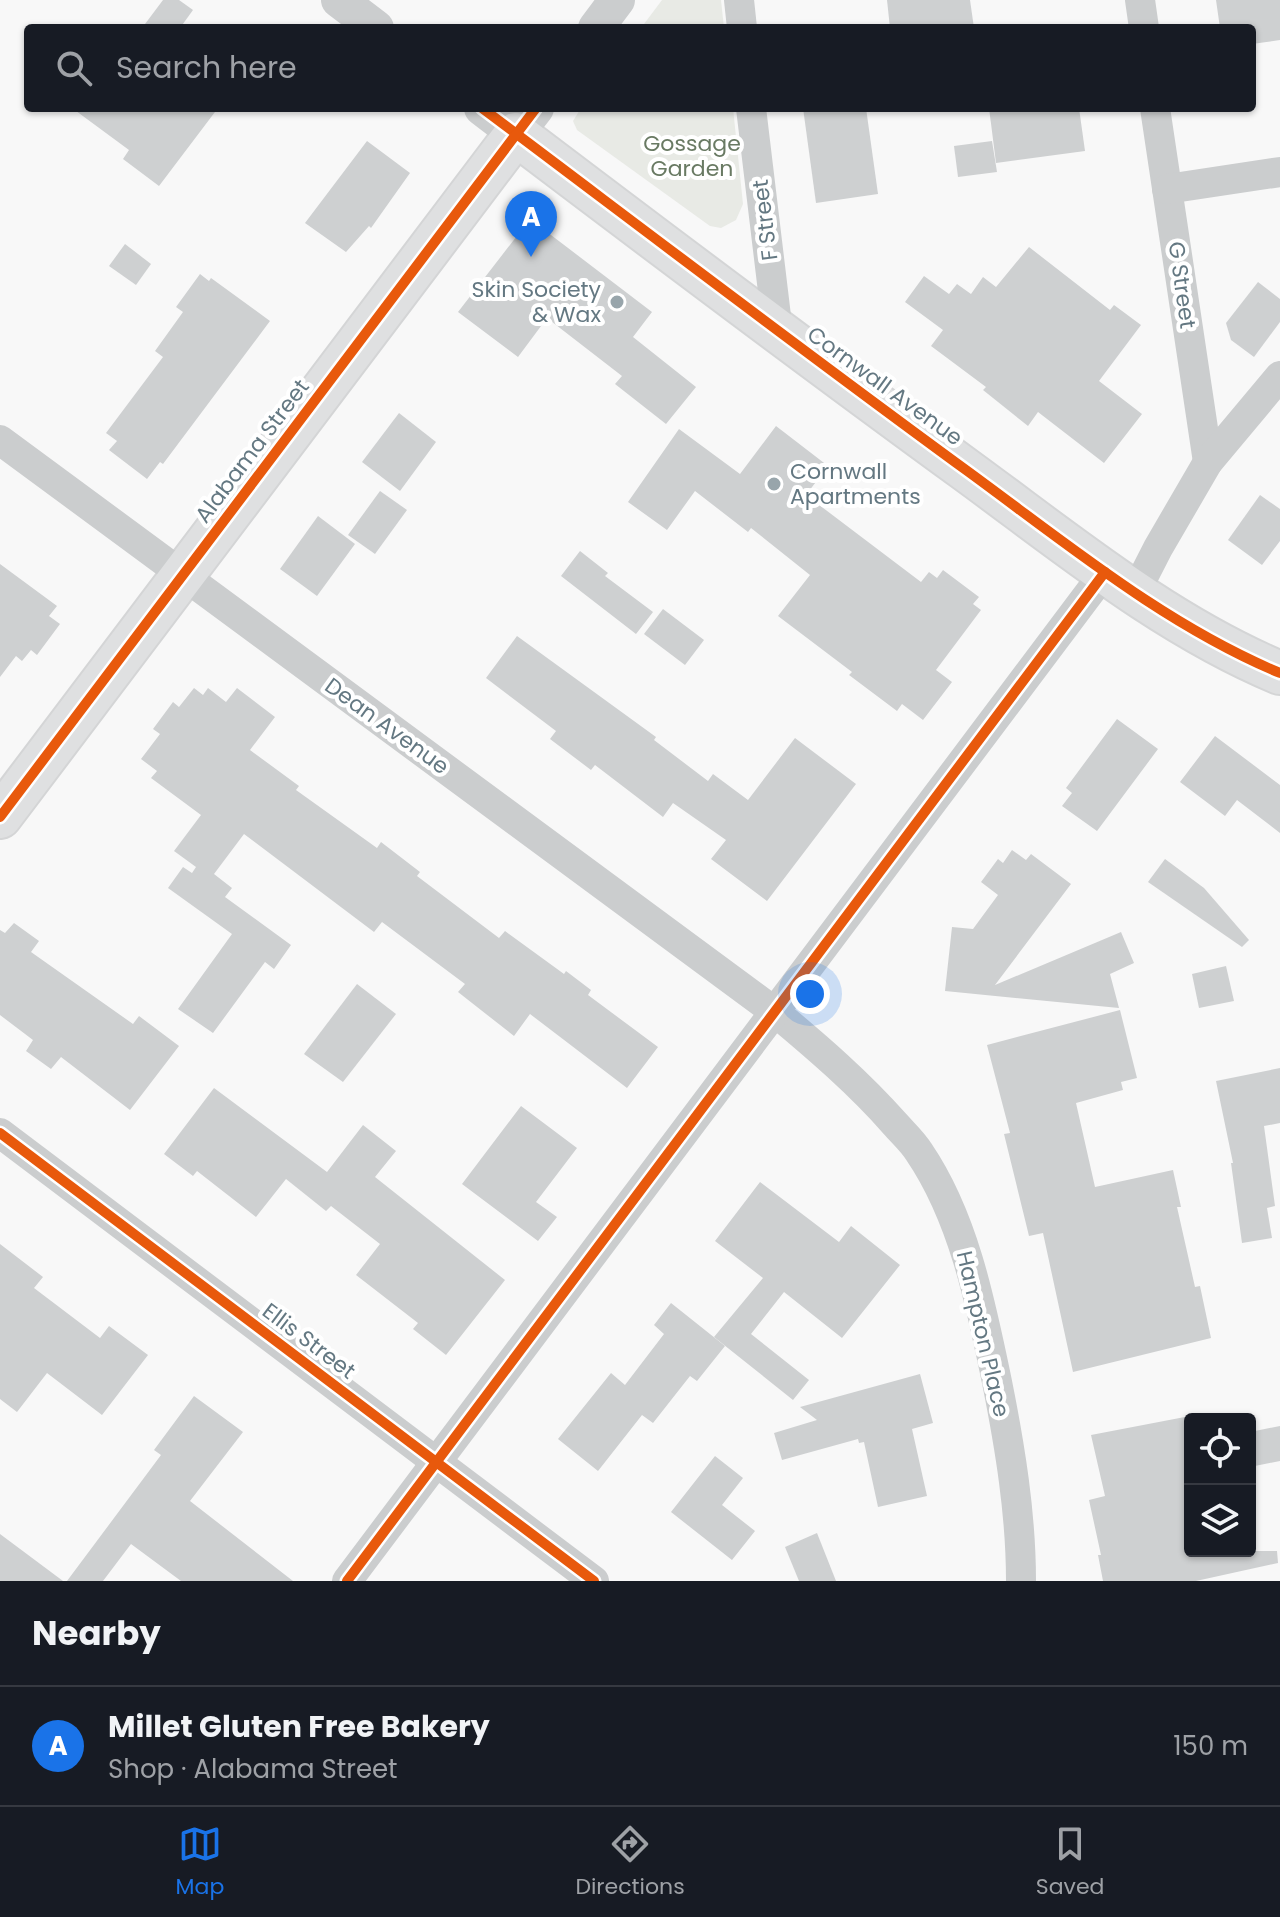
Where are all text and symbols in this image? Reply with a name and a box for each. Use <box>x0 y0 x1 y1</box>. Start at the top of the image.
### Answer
search box <box>24 24 1256 112</box>
icon: search <box>52 46 96 90</box>
text: Search here <box>116 46 297 89</box>
park label: Gossage Garden <box>643 128 741 184</box>
street label: F Street <box>745 178 785 262</box>
pin: A <box>505 191 557 257</box>
street label: G Street <box>1161 240 1203 330</box>
place label: Skin Society & Wax <box>472 274 602 330</box>
marker: Skin Society & Wax <box>608 293 626 311</box>
street label: Cornwall Avenue <box>801 319 969 453</box>
street label: Alabama Street <box>188 373 316 529</box>
place label: Cornwall Apartments <box>790 456 921 512</box>
marker: Cornwall Apartments <box>765 475 783 493</box>
street label: Dean Avenue <box>319 670 455 782</box>
your location <box>790 974 830 1014</box>
street label: Hampton Place <box>949 1248 1017 1420</box>
street label: Ellis Street <box>256 1296 362 1386</box>
map controls <box>1184 1413 1256 1557</box>
button: locate <box>1184 1413 1256 1485</box>
button: layers <box>1184 1485 1256 1557</box>
text: Nearby <box>32 1609 161 1657</box>
text: Millet Gluten Free Bakery <box>108 1705 490 1748</box>
text: A <box>48 1728 68 1764</box>
text: 150 m <box>1173 1728 1248 1764</box>
text: Shop · Alabama Street <box>108 1751 398 1787</box>
tab: Map <box>176 1822 224 1903</box>
tab: Directions <box>575 1822 685 1903</box>
tab: Saved <box>1036 1822 1104 1903</box>

